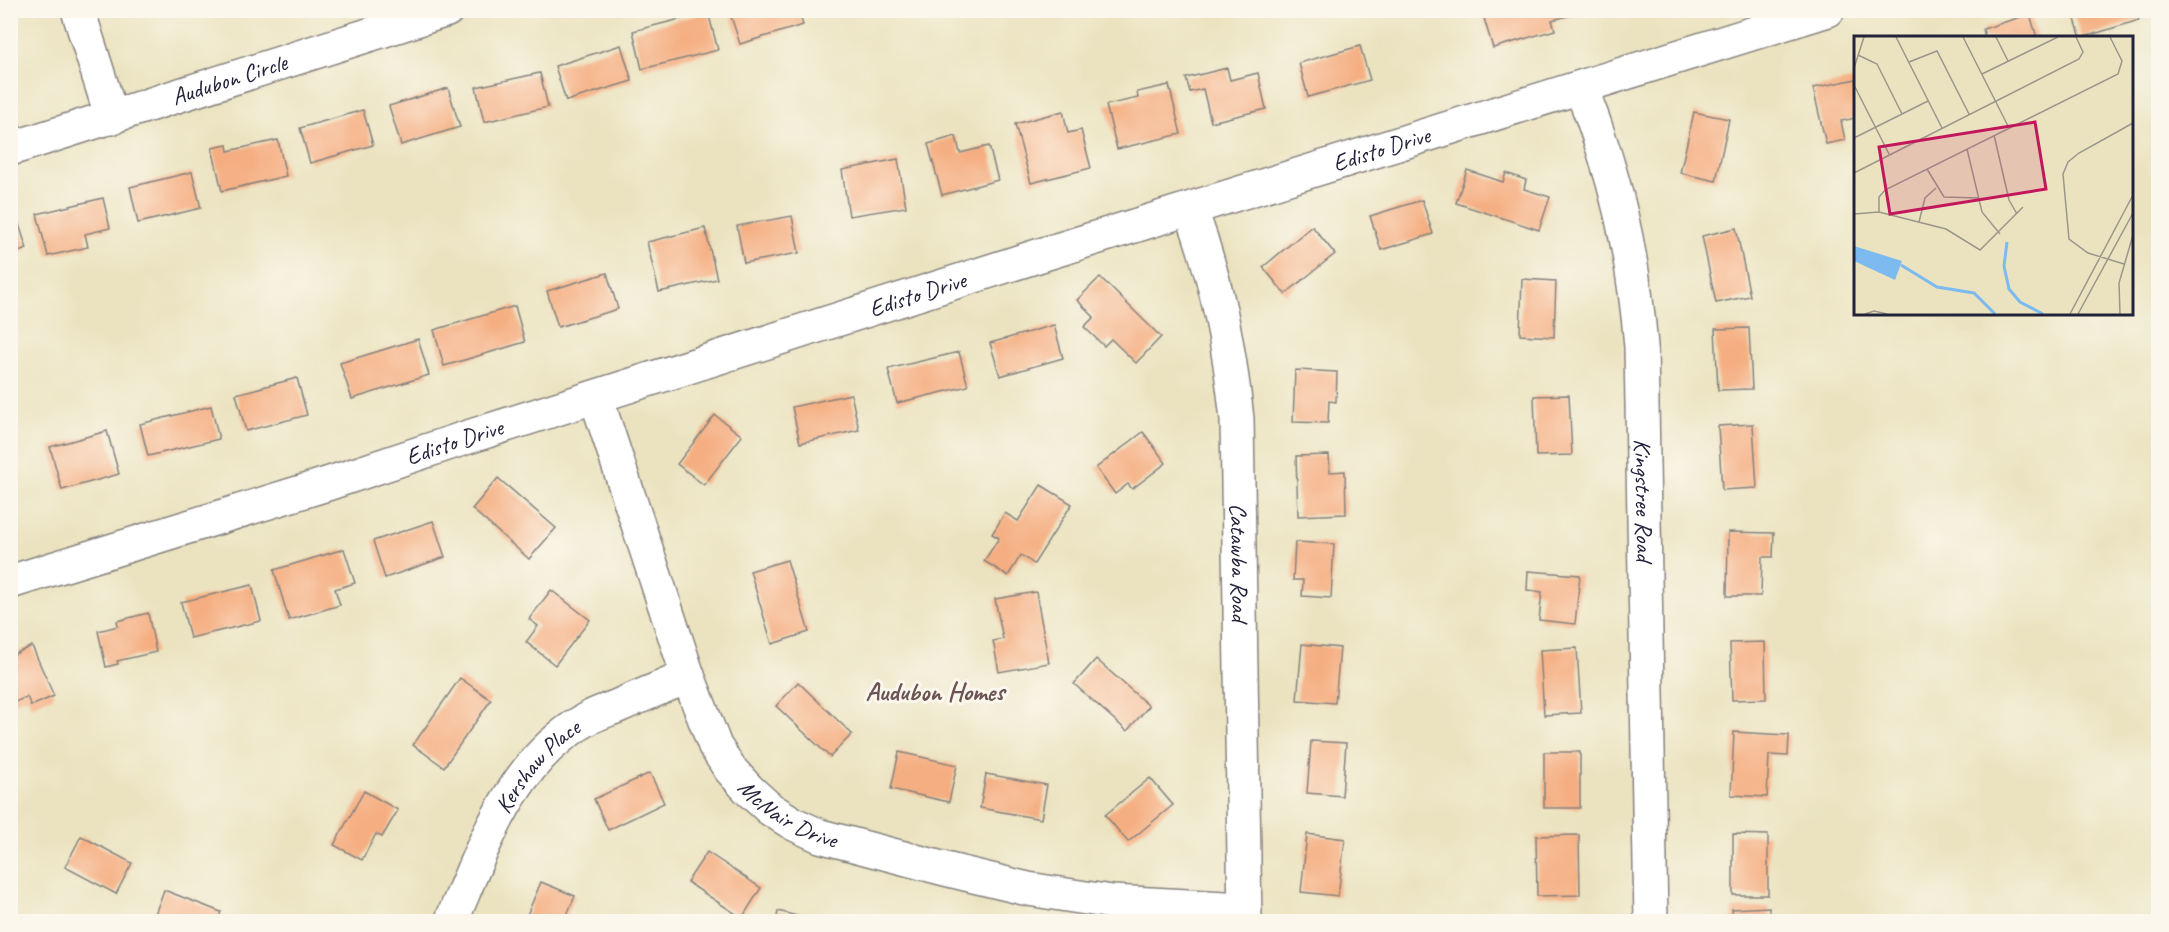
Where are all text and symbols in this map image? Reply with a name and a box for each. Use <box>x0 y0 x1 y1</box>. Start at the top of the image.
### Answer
inset map <box>1854 36 2133 315</box>
street label: Audubon Circle <box>168 46 293 112</box>
street label: Edisto Drive <box>1329 119 1436 178</box>
street label: Edisto Drive <box>865 264 972 324</box>
street label: Edisto Drive <box>402 411 509 472</box>
street label: Kingstree Road <box>1628 439 1660 565</box>
street label: Catawba Road <box>1223 503 1255 625</box>
district label: Audubon Homes <box>866 675 1007 708</box>
street label: Kershaw Place <box>488 711 587 818</box>
street label: McNair Drive <box>732 773 842 855</box>

